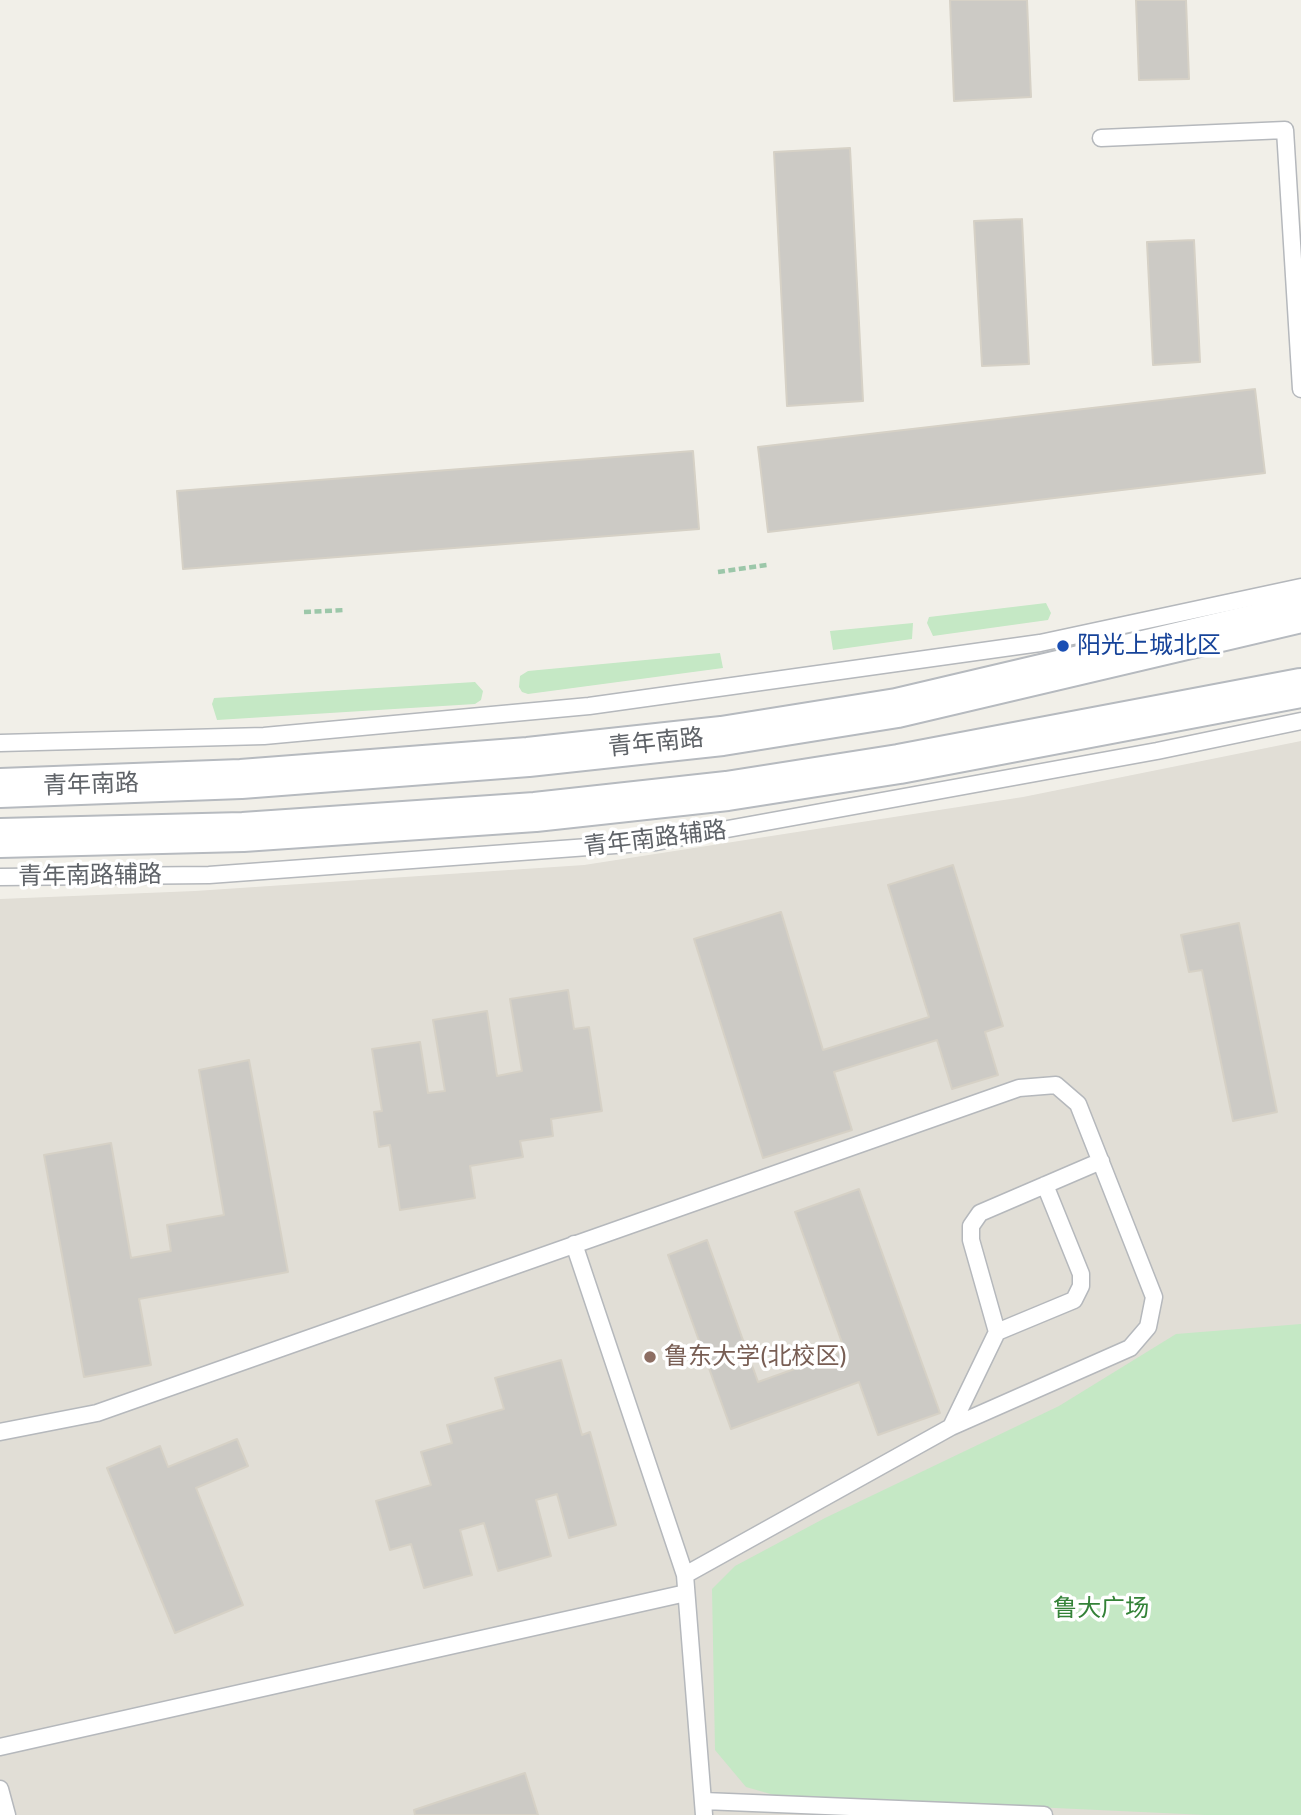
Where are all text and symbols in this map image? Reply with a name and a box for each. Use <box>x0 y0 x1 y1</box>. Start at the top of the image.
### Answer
place label: 阳光上城北区 <box>1077 632 1221 660</box>
marker: 阳光上城北区 <box>1055 638 1071 654</box>
street label: 青年南路 <box>607 724 705 762</box>
street label: 青年南路 <box>43 769 139 801</box>
street label: 青年南路辅路 <box>582 816 728 862</box>
street label: 青年南路辅路 <box>18 860 162 892</box>
place label: 鲁东大学(北校区) <box>664 1343 847 1371</box>
marker: 鲁东大学(北校区) <box>642 1349 658 1365</box>
park label: 鲁大广场 <box>1053 1595 1149 1623</box>

